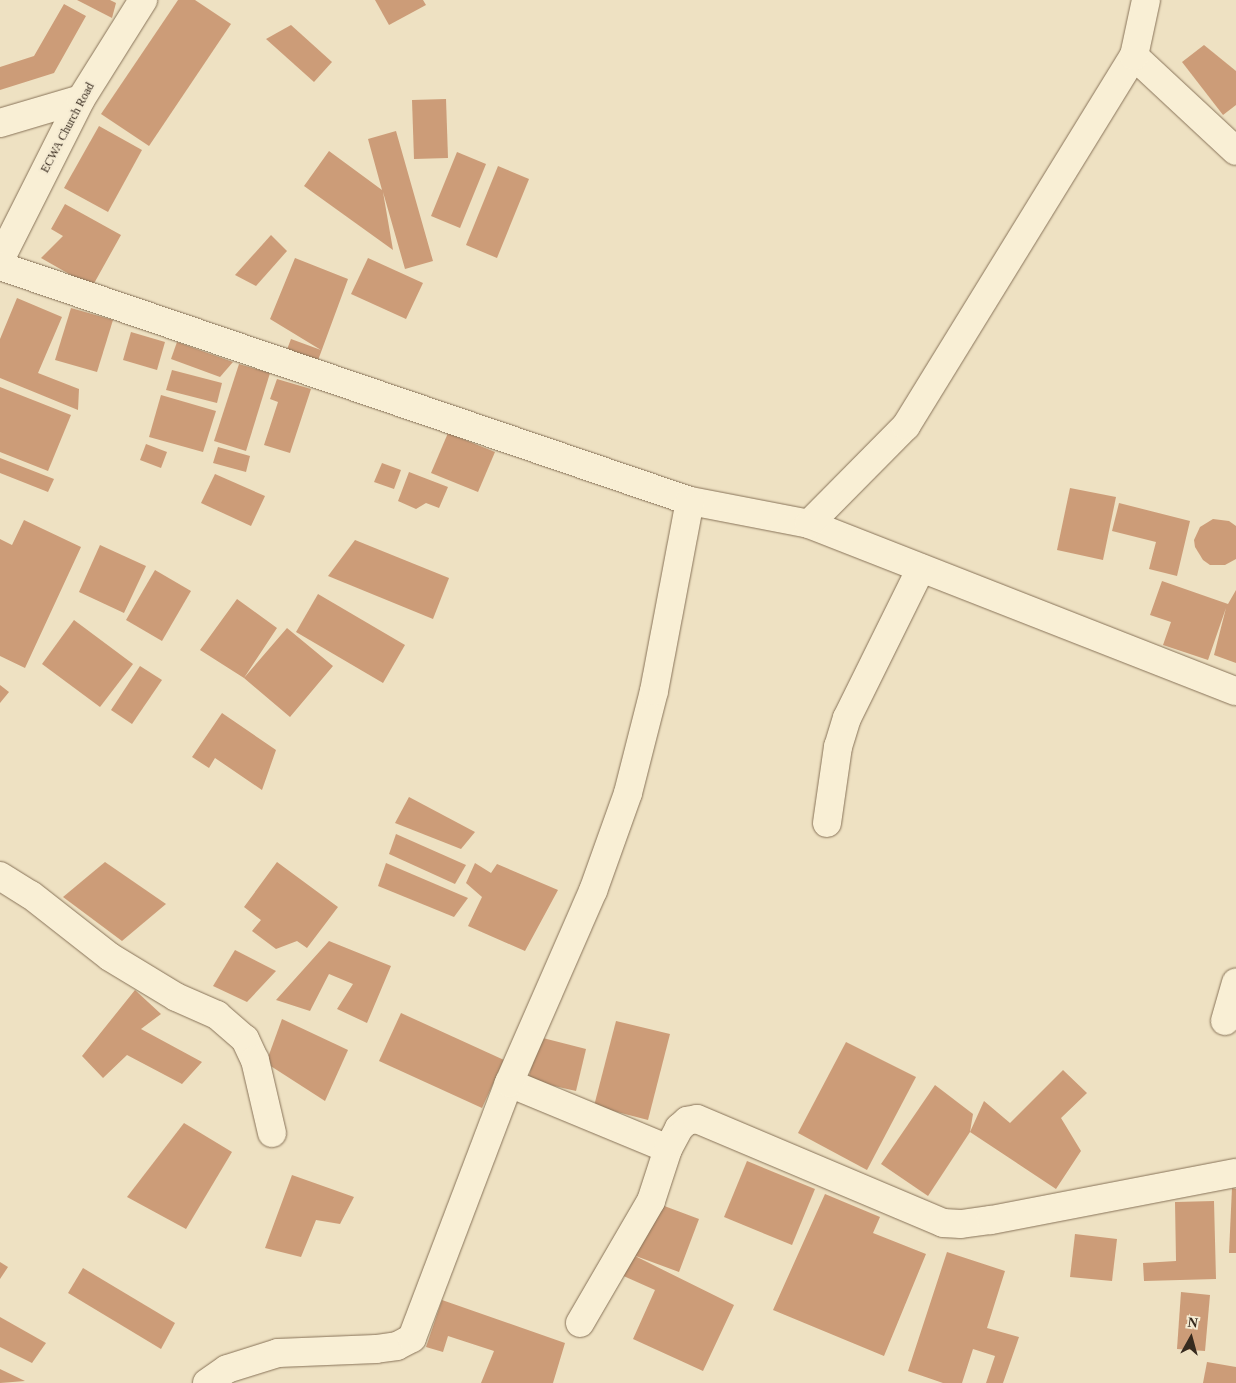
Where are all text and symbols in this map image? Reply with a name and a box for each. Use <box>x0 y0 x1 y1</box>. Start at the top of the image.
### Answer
street label: ECWA Church Road <box>38 80 98 176</box>
north arrow <box>1166 1313 1216 1363</box>
text: N <box>1187 1315 1199 1331</box>

